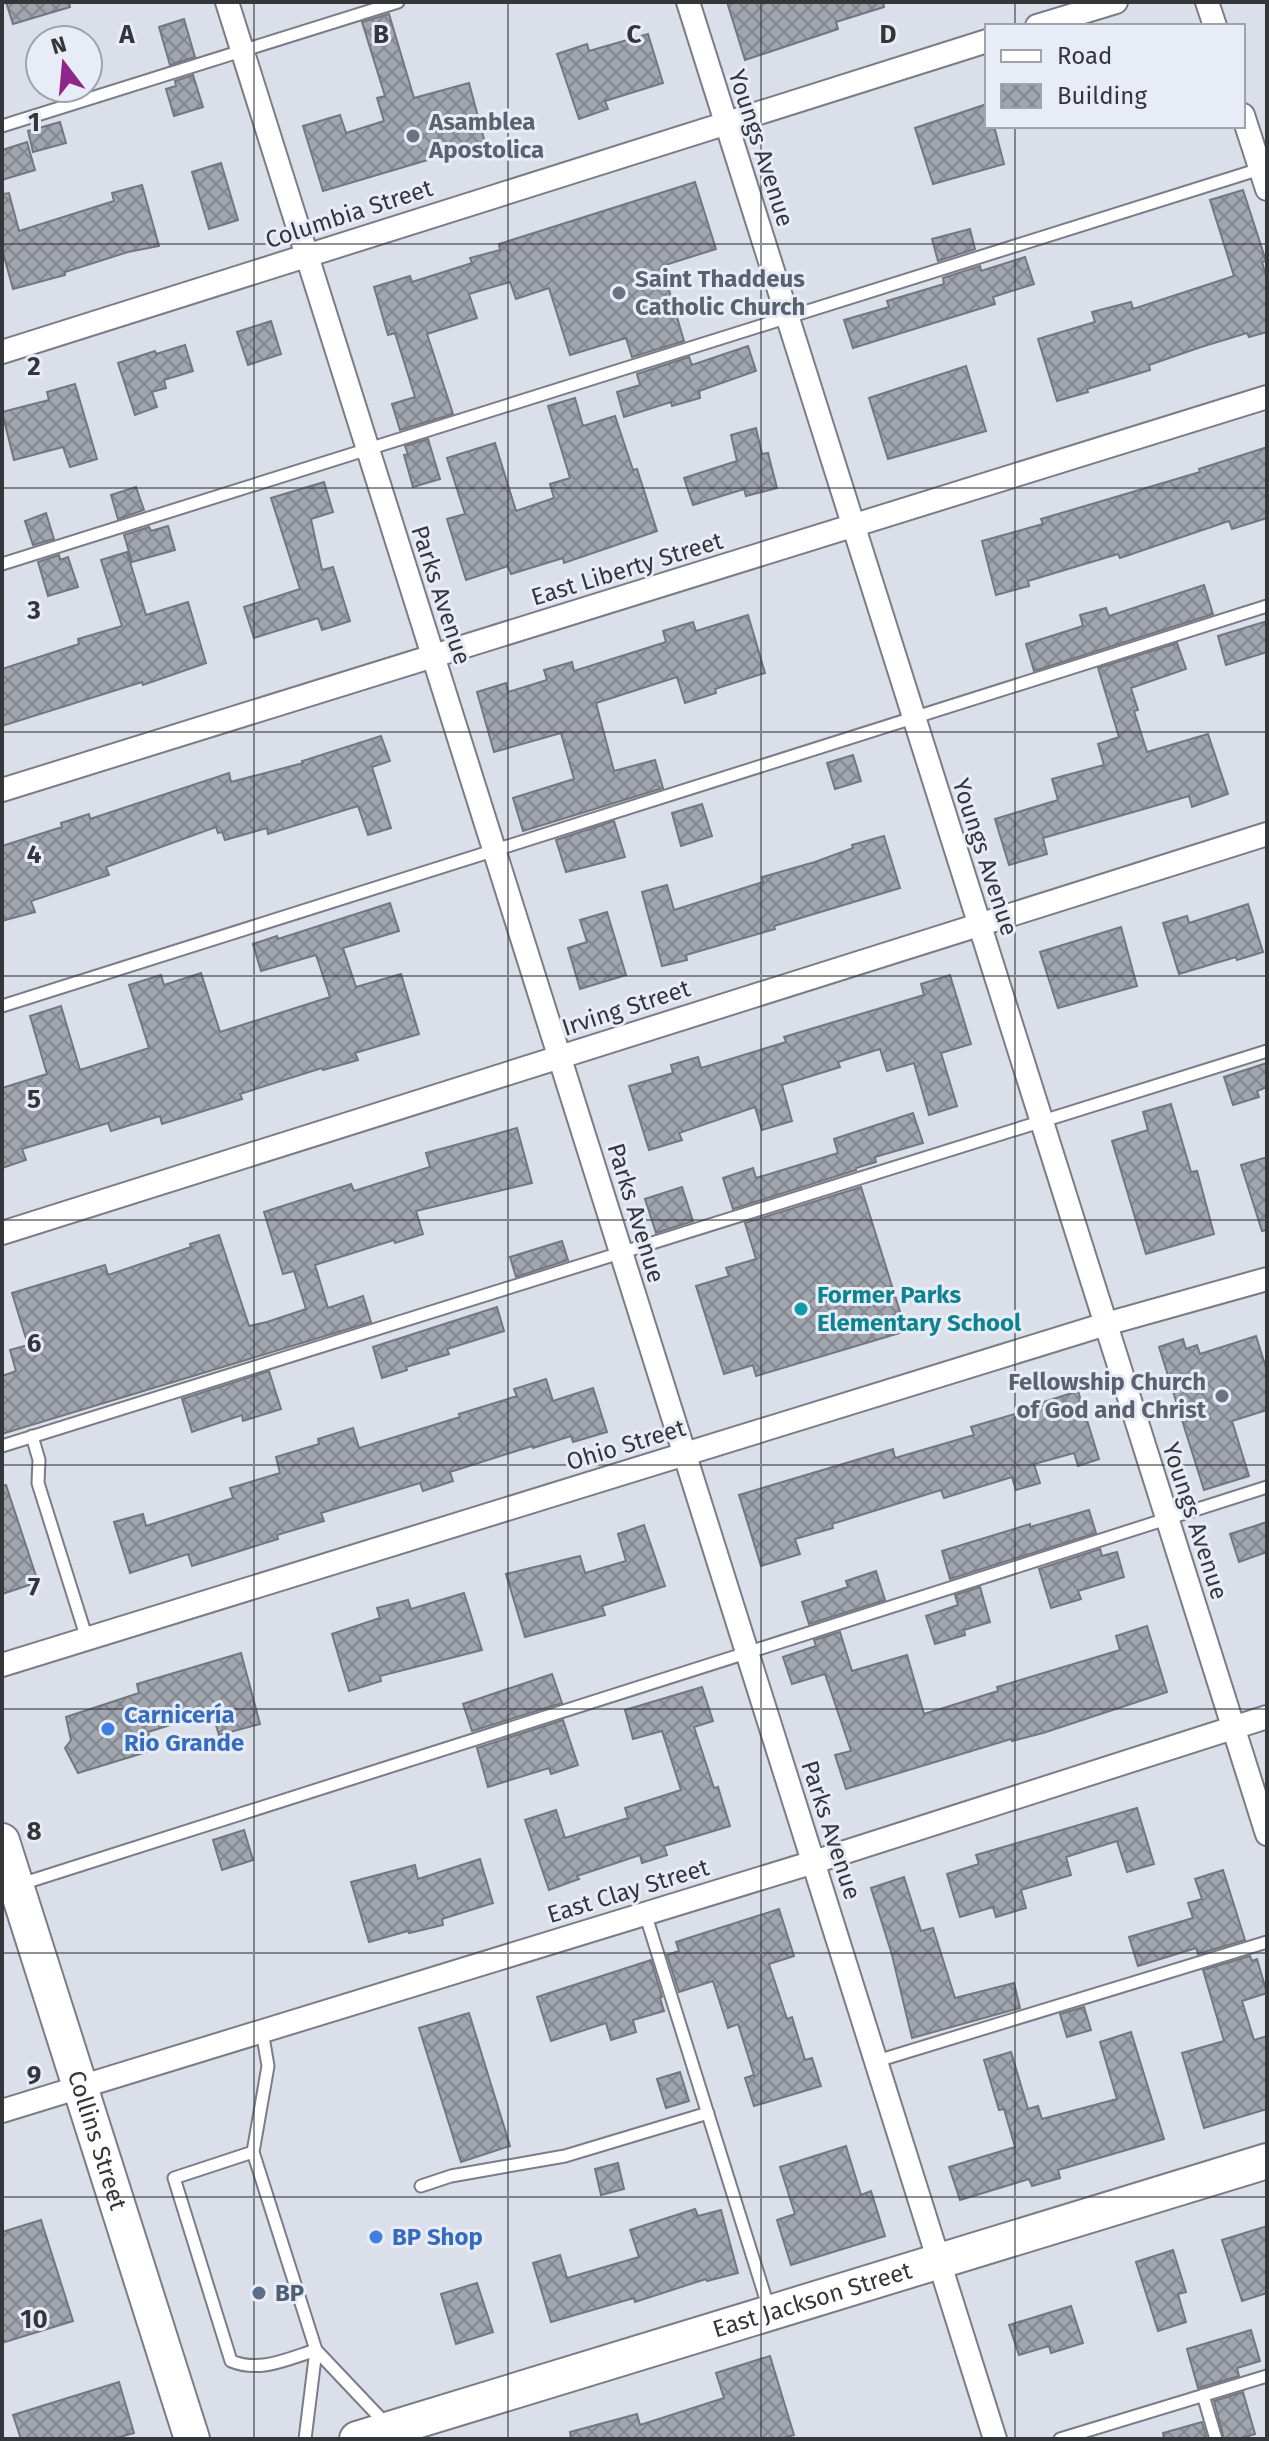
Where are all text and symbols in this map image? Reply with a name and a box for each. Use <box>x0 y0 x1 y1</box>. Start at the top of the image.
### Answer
text: A <box>118 19 135 50</box>
text: B <box>373 19 389 50</box>
text: C <box>627 19 642 50</box>
text: D <box>880 19 897 50</box>
north arrow <box>24 24 104 104</box>
legend <box>985 24 1245 128</box>
text: N <box>48 30 69 60</box>
text: Road <box>1057 42 1112 70</box>
street label: Youngs Avenue <box>722 66 800 230</box>
text: Building <box>1057 82 1147 110</box>
text: 1 <box>28 107 40 138</box>
place label: Asamblea Apostolica <box>428 108 544 164</box>
marker: Asamblea Apostolica <box>404 127 422 145</box>
street label: Columbia Street <box>262 174 436 254</box>
place label: Saint Thaddeus Catholic Church <box>635 265 805 321</box>
marker: Saint Thaddeus Catholic Church <box>610 284 628 302</box>
text: 2 <box>27 351 41 382</box>
street label: Parks Avenue <box>405 522 477 668</box>
street label: East Liberty Street <box>528 526 726 611</box>
text: 3 <box>26 595 41 626</box>
street label: Youngs Avenue <box>946 775 1024 939</box>
text: 4 <box>27 839 42 870</box>
street label: Irving Street <box>558 974 694 1042</box>
text: 5 <box>27 1084 41 1115</box>
street label: Parks Avenue <box>602 1140 670 1286</box>
place label: Former Parks Elementary School <box>817 1281 1022 1337</box>
marker: Former Parks Elementary School <box>792 1300 810 1318</box>
text: 6 <box>27 1328 42 1359</box>
place label: Fellowship Church of God and Christ <box>1008 1368 1207 1424</box>
marker: Fellowship Church of God and Christ <box>1213 1387 1231 1405</box>
street label: Ohio Street <box>563 1414 689 1476</box>
street label: Youngs Avenue <box>1156 1439 1234 1603</box>
text: 7 <box>28 1572 40 1603</box>
place label: Carnicería Rio Grande <box>124 1701 244 1757</box>
marker: Carnicería Rio Grande <box>99 1720 117 1738</box>
street label: Parks Avenue <box>795 1757 867 1903</box>
text: 8 <box>26 1816 42 1847</box>
street label: East Clay Street <box>544 1853 713 1929</box>
text: 9 <box>27 2060 41 2091</box>
street label: Collins Street <box>62 2067 132 2214</box>
place label: BP Shop <box>392 2223 483 2251</box>
marker: BP Shop <box>367 2228 385 2246</box>
street label: East Jackson Street <box>709 2256 915 2343</box>
place label: BP <box>275 2279 304 2307</box>
marker: BP <box>250 2284 268 2302</box>
text: 10 <box>20 2304 48 2335</box>

